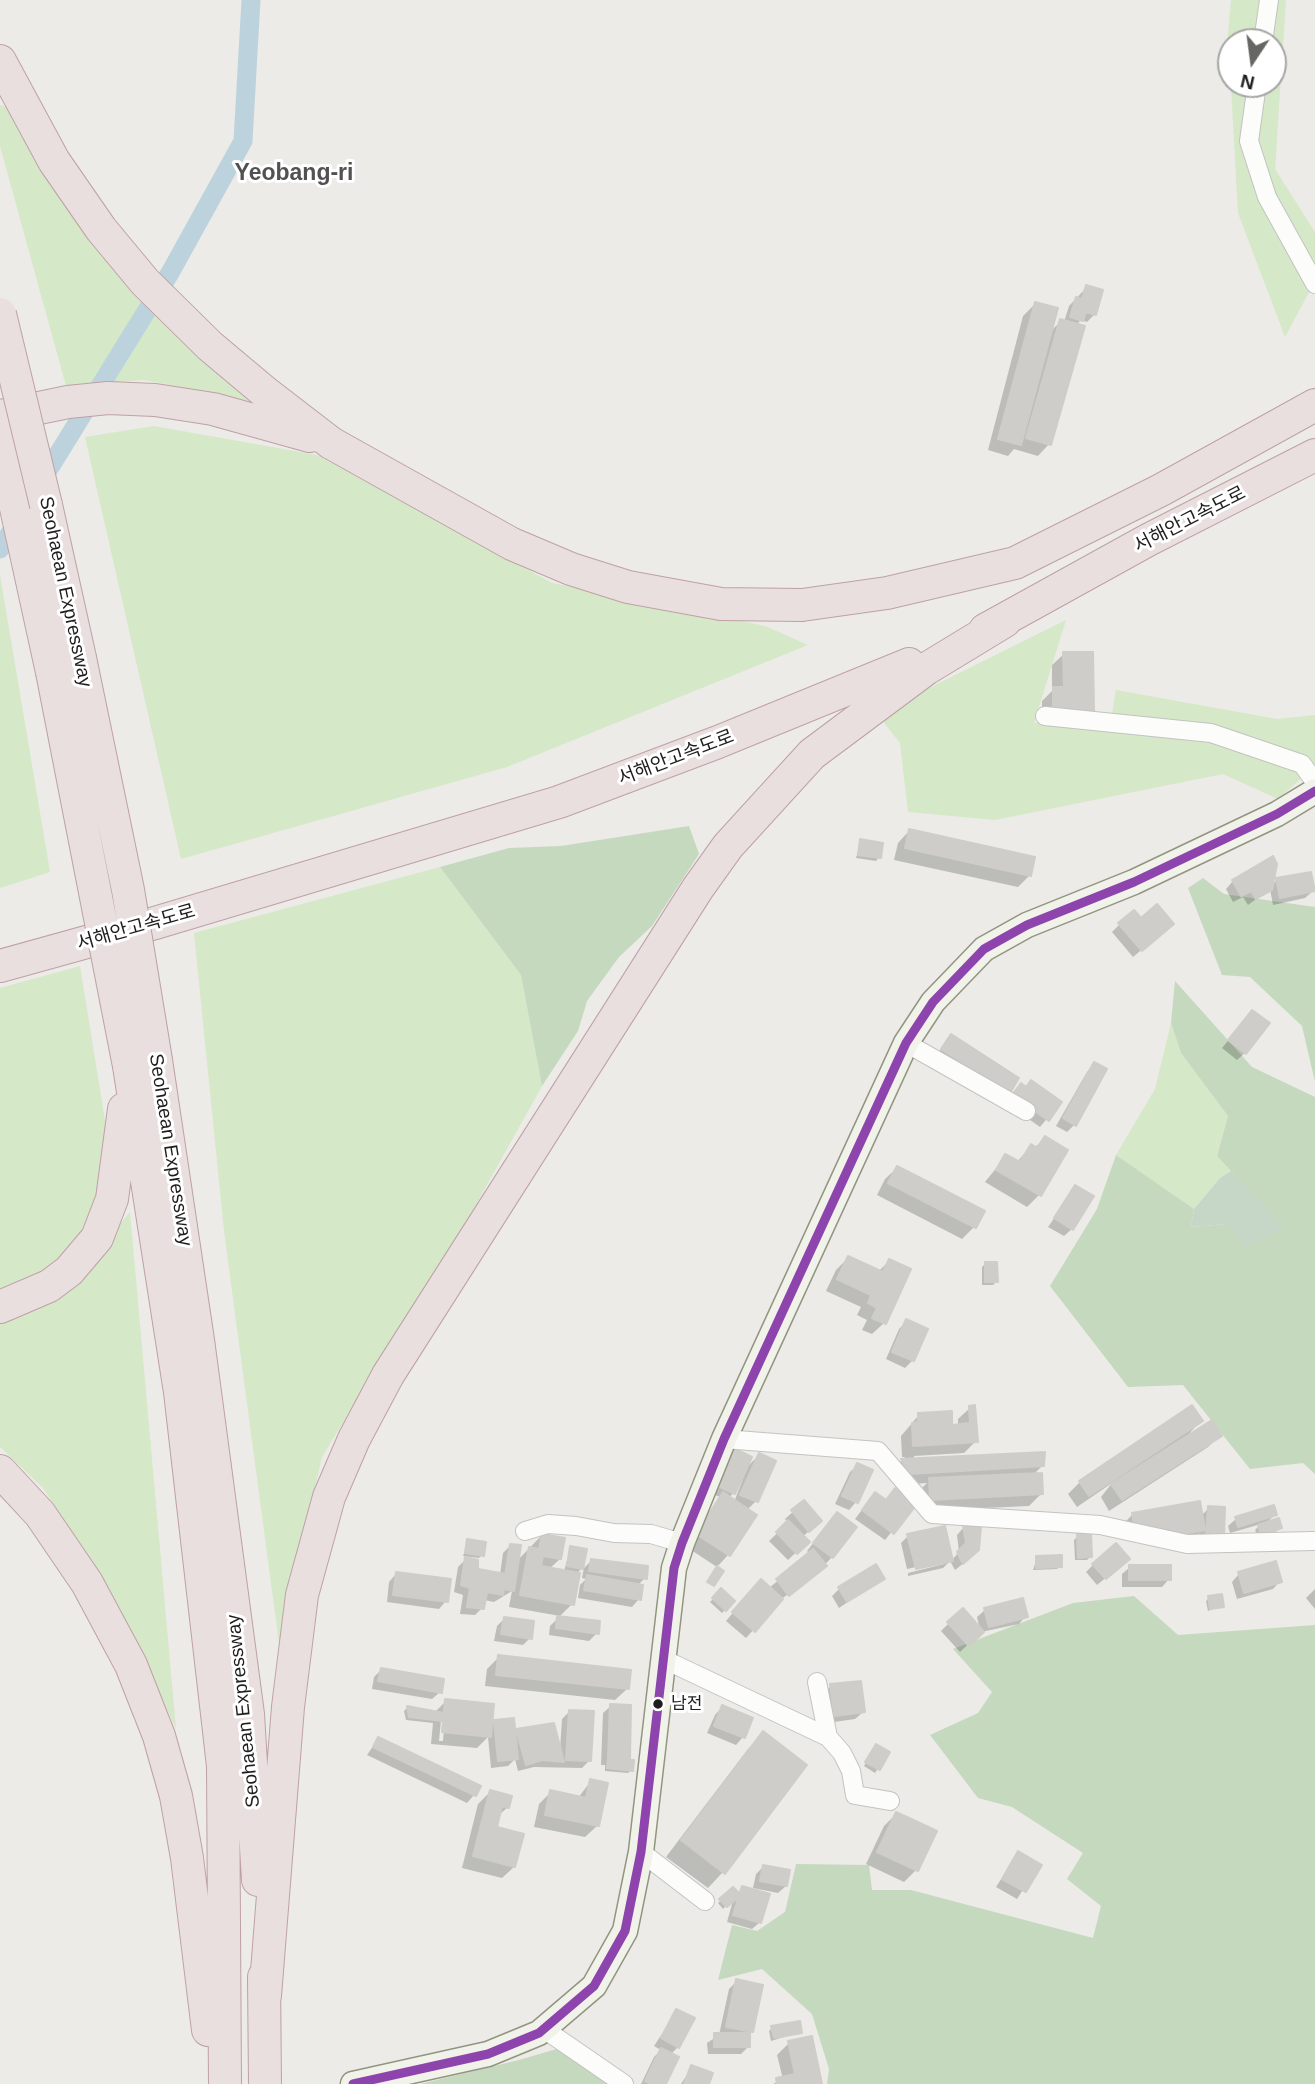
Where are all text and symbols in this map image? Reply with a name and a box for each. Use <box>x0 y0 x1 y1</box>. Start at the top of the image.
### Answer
north arrow <box>1217 28 1287 98</box>
text: N <box>1239 70 1257 94</box>
district label: Yeobang-ri <box>235 160 353 188</box>
street label: 서해안고속도로 <box>1130 482 1250 558</box>
street label: Seohaean Expressway <box>34 495 96 689</box>
street label: 서해안고속도로 <box>615 725 737 791</box>
street label: 서해안고속도로 <box>74 900 198 956</box>
street label: Seohaean Expressway <box>144 1052 196 1248</box>
street label: Seohaean Expressway <box>223 1613 265 1809</box>
place label: 남전 <box>671 1694 702 1714</box>
marker: 남전 <box>651 1697 665 1711</box>

